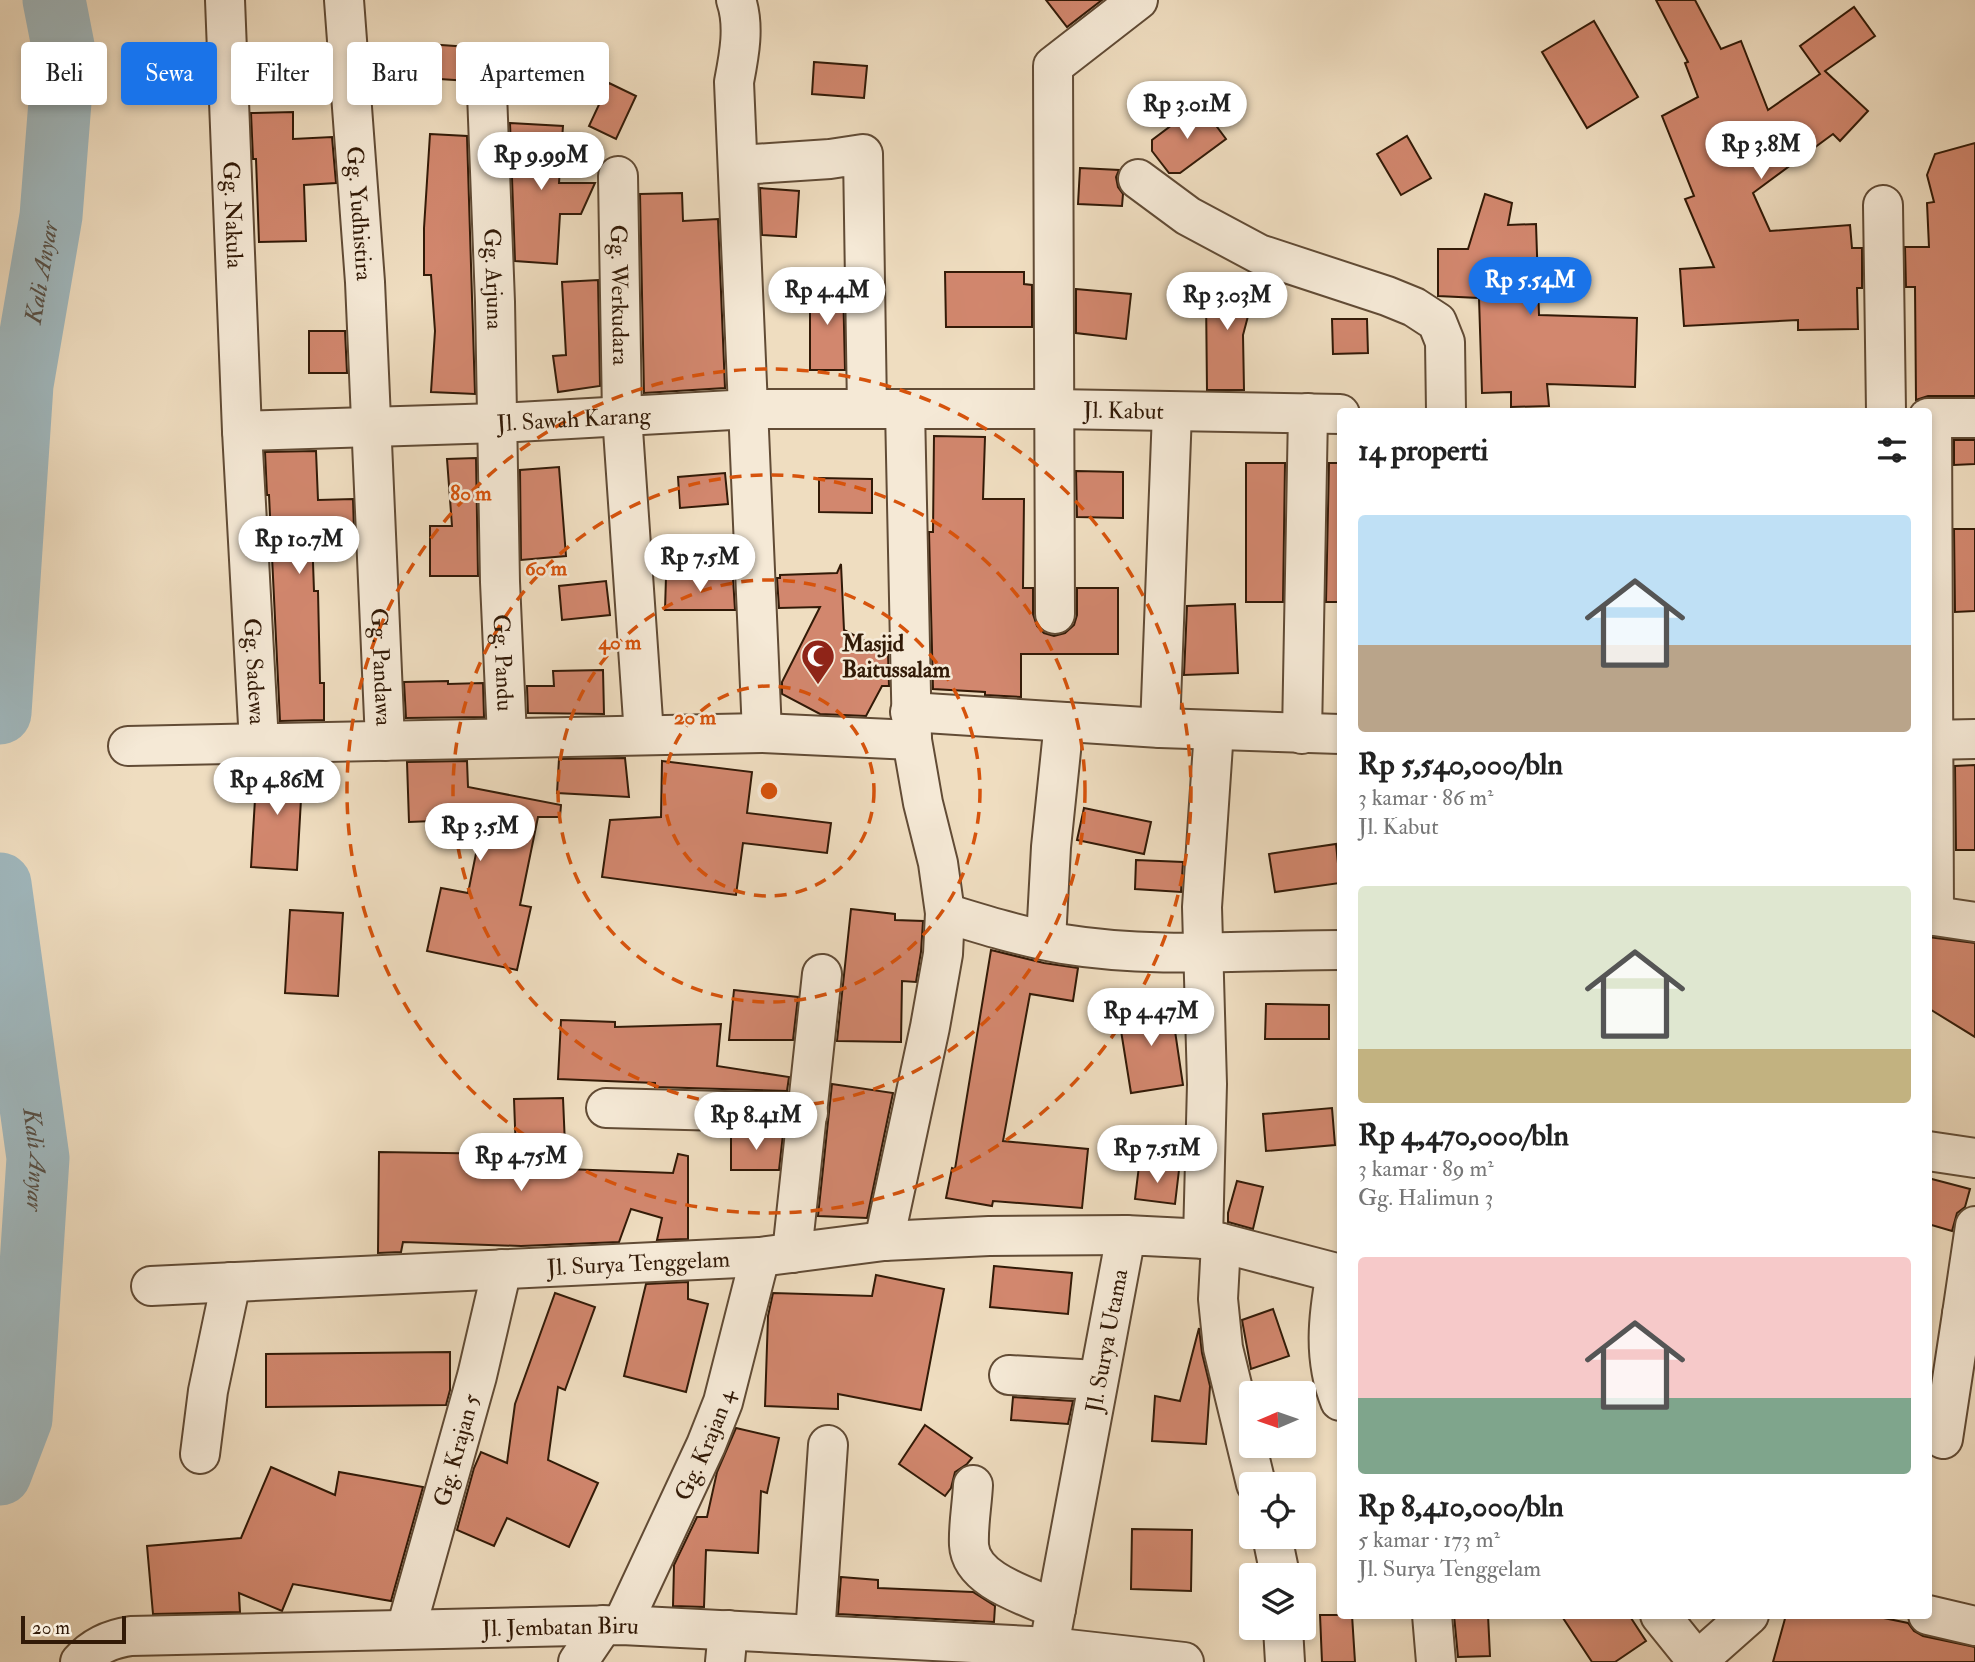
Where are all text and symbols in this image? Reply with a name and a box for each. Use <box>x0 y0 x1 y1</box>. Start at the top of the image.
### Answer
chip: Beli <box>21 42 107 105</box>
chip: Sewa <box>121 42 217 105</box>
chip: Filter <box>231 42 333 105</box>
chip: Baru <box>347 42 442 105</box>
chip: Apartemen <box>456 42 609 105</box>
pin: Rp 3.01M <box>1115 82 1259 141</box>
text: Rp 3.01M <box>1143 89 1231 118</box>
pin: Rp 3.8M <box>1696 122 1826 181</box>
text: Rp 3.8M <box>1721 129 1801 158</box>
pin: Rp 9.99M <box>469 132 613 192</box>
text: Rp 9.99M <box>494 140 589 169</box>
street label: Gg. Yudhistira <box>340 145 379 282</box>
street label: Gg. Nakula <box>216 161 250 270</box>
water label: Kali Anyar <box>18 218 66 327</box>
street label: Gg. Werkudara <box>604 224 635 366</box>
street label: Gg. Arjuna <box>477 228 510 330</box>
pin: Rp 5.54M <box>1458 258 1602 317</box>
text: Rp 5.54M <box>1485 265 1575 294</box>
pin: Rp 4.4M <box>762 268 892 327</box>
pin: Rp 3.03M <box>1155 272 1299 332</box>
text: Rp 4.4M <box>784 275 870 304</box>
text: Rp 3.03M <box>1182 280 1272 309</box>
street label: Jl. Kabut <box>1082 395 1164 426</box>
street label: Jl. Sawah Karang <box>495 401 652 438</box>
icon: filters <box>1873 431 1911 469</box>
text: 14 properti <box>1358 432 1488 469</box>
text: 80 m <box>450 480 492 507</box>
pin: Rp 10.7M <box>227 516 371 576</box>
text: Rp 10.7M <box>254 524 344 553</box>
pin: Rp 7.5M <box>635 534 765 594</box>
text: Rp 7.5M <box>660 542 740 571</box>
text: 60 m <box>525 555 568 582</box>
icon: home <box>1572 560 1698 686</box>
street label: Gg. Pandawa <box>364 607 398 727</box>
street label: Gg. Pandu <box>486 614 520 712</box>
street label: Gg. Sadewa <box>237 617 272 726</box>
text: 40 m <box>598 629 642 656</box>
place label: Masjid Baitussalam <box>841 629 950 684</box>
mosque icon: Masjid Baitussalam <box>799 637 837 686</box>
text: 20 m <box>674 704 717 731</box>
text: Rp 5,540,000/bln <box>1358 746 1563 783</box>
pin: Rp 4.86M <box>205 758 349 817</box>
text: Rp 4.86M <box>230 765 324 794</box>
centre of rings <box>757 779 781 803</box>
text: 3 kamar · 86 m² <box>1358 783 1494 812</box>
pin: Rp 3.5M <box>415 804 545 863</box>
text: Rp 3.5M <box>441 811 519 840</box>
text: Jl. Kabut <box>1358 812 1439 841</box>
icon: home <box>1572 931 1698 1057</box>
pin: Rp 4.47M <box>1079 988 1223 1048</box>
text: Rp 4.47M <box>1103 996 1199 1025</box>
pin: Rp 8.41M <box>684 1092 828 1152</box>
text: Rp 8.41M <box>710 1100 802 1129</box>
water label: Kali Anyar <box>15 1105 53 1213</box>
text: Rp 4,470,000/bln <box>1358 1117 1569 1154</box>
pin: Rp 7.51M <box>1085 1126 1229 1185</box>
text: Rp 7.51M <box>1113 1133 1201 1162</box>
pin: Rp 4.75M <box>449 1134 593 1193</box>
text: Rp 4.75M <box>475 1141 567 1170</box>
text: 3 kamar · 89 m² <box>1358 1154 1494 1183</box>
text: Gg. Halimun 3 <box>1358 1183 1493 1212</box>
street label: Jl. Surya Tenggelam <box>545 1244 731 1282</box>
street label: Jl. Surya Utama <box>1079 1266 1134 1416</box>
icon: home <box>1572 1302 1698 1428</box>
north arrow <box>1239 1381 1316 1458</box>
map controls <box>1239 1381 1316 1640</box>
street label: Gg. Krajan 4 <box>668 1385 741 1505</box>
street label: Gg. Krajan 5 <box>427 1390 486 1510</box>
button: locate <box>1239 1472 1316 1549</box>
text: Rp 8,410,000/bln <box>1358 1488 1564 1525</box>
text: 5 kamar · 173 m² <box>1358 1525 1500 1554</box>
text: Jl. Surya Tenggelam <box>1358 1554 1541 1583</box>
button: layers <box>1239 1563 1316 1640</box>
street label: Jl. Jembatan Biru <box>481 1611 640 1643</box>
scale bar <box>21 1613 126 1645</box>
text: 20 m <box>32 1616 70 1640</box>

